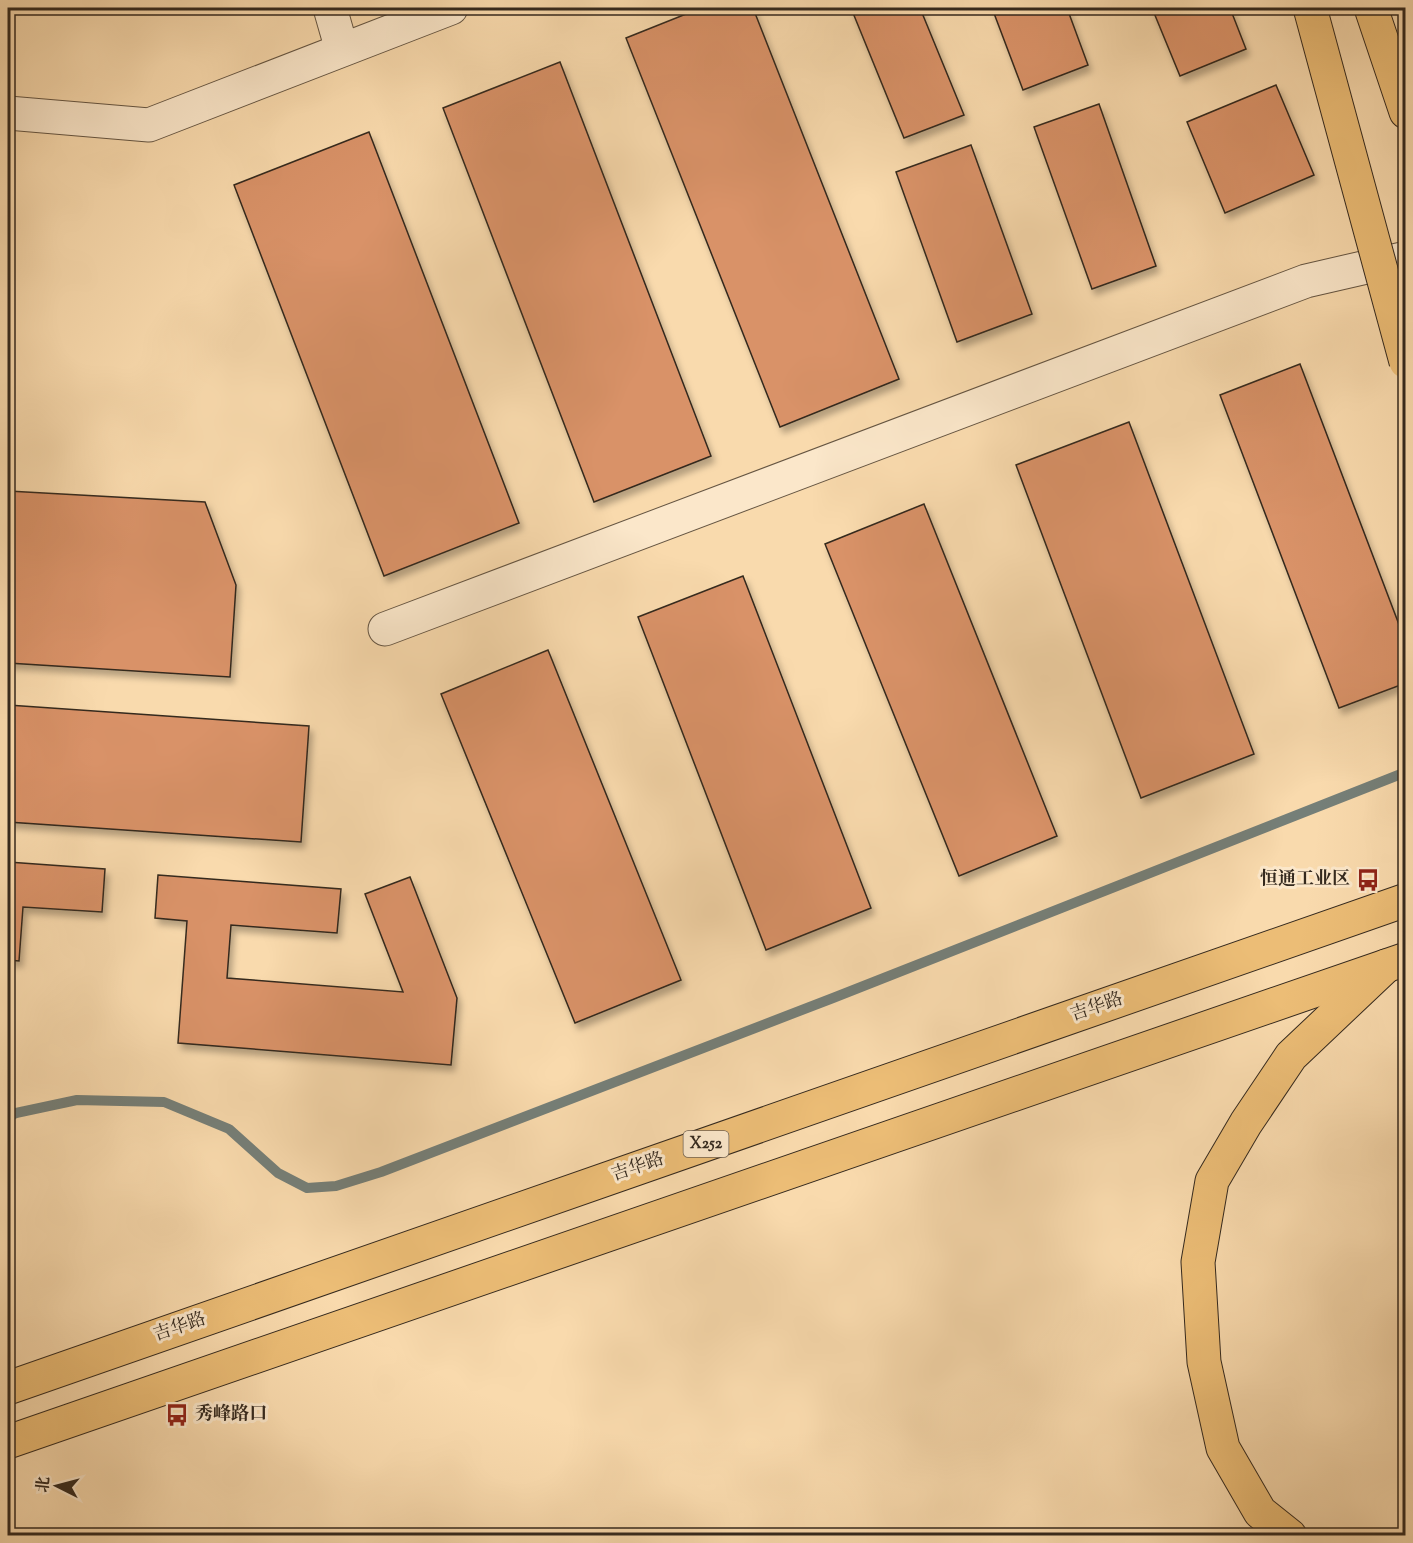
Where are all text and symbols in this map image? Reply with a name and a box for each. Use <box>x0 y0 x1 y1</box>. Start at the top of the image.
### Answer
place label: 恒通工业区 <box>1260 867 1350 893</box>
bus stop icon: 恒通工业区 <box>1355 867 1381 893</box>
street label: 吉华路 <box>1067 987 1127 1029</box>
road number: X252 <box>684 1131 728 1157</box>
street label: 吉华路 <box>608 1147 668 1189</box>
street label: 吉华路 <box>150 1307 210 1349</box>
bus stop icon: 秀峰路口 <box>164 1402 190 1428</box>
place label: 秀峰路口 <box>195 1402 267 1428</box>
north arrow <box>27 1456 87 1516</box>
text: 北 <box>32 1476 57 1494</box>

